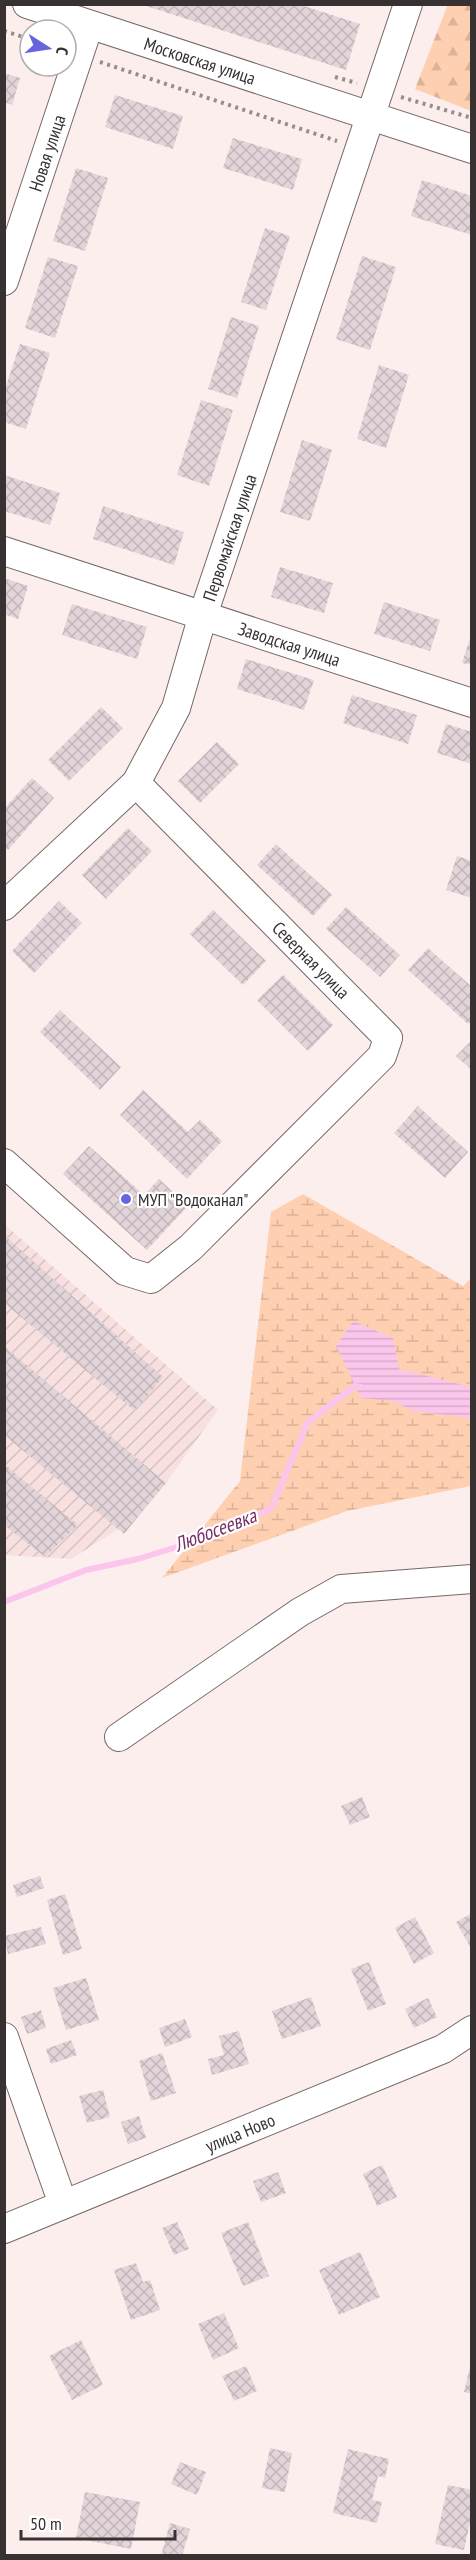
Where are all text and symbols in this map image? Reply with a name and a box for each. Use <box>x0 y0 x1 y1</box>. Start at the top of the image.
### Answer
north arrow <box>18 18 78 78</box>
street label: Московская улица <box>141 32 259 89</box>
text: С <box>52 45 73 57</box>
street label: Новая улица <box>23 111 70 194</box>
street label: Первомайская улица <box>197 471 261 604</box>
street label: Заводская улица <box>235 616 343 671</box>
street label: Северная улица <box>267 916 355 1004</box>
place label: МУП "Водоканал" <box>138 1188 249 1211</box>
marker: МУП "Водоканал" <box>119 1192 133 1206</box>
water label: Любосеевка <box>169 1502 261 1558</box>
street label: улица Ново <box>202 2108 278 2157</box>
scale bar <box>21 2503 176 2541</box>
text: 50 m <box>30 2512 62 2535</box>

